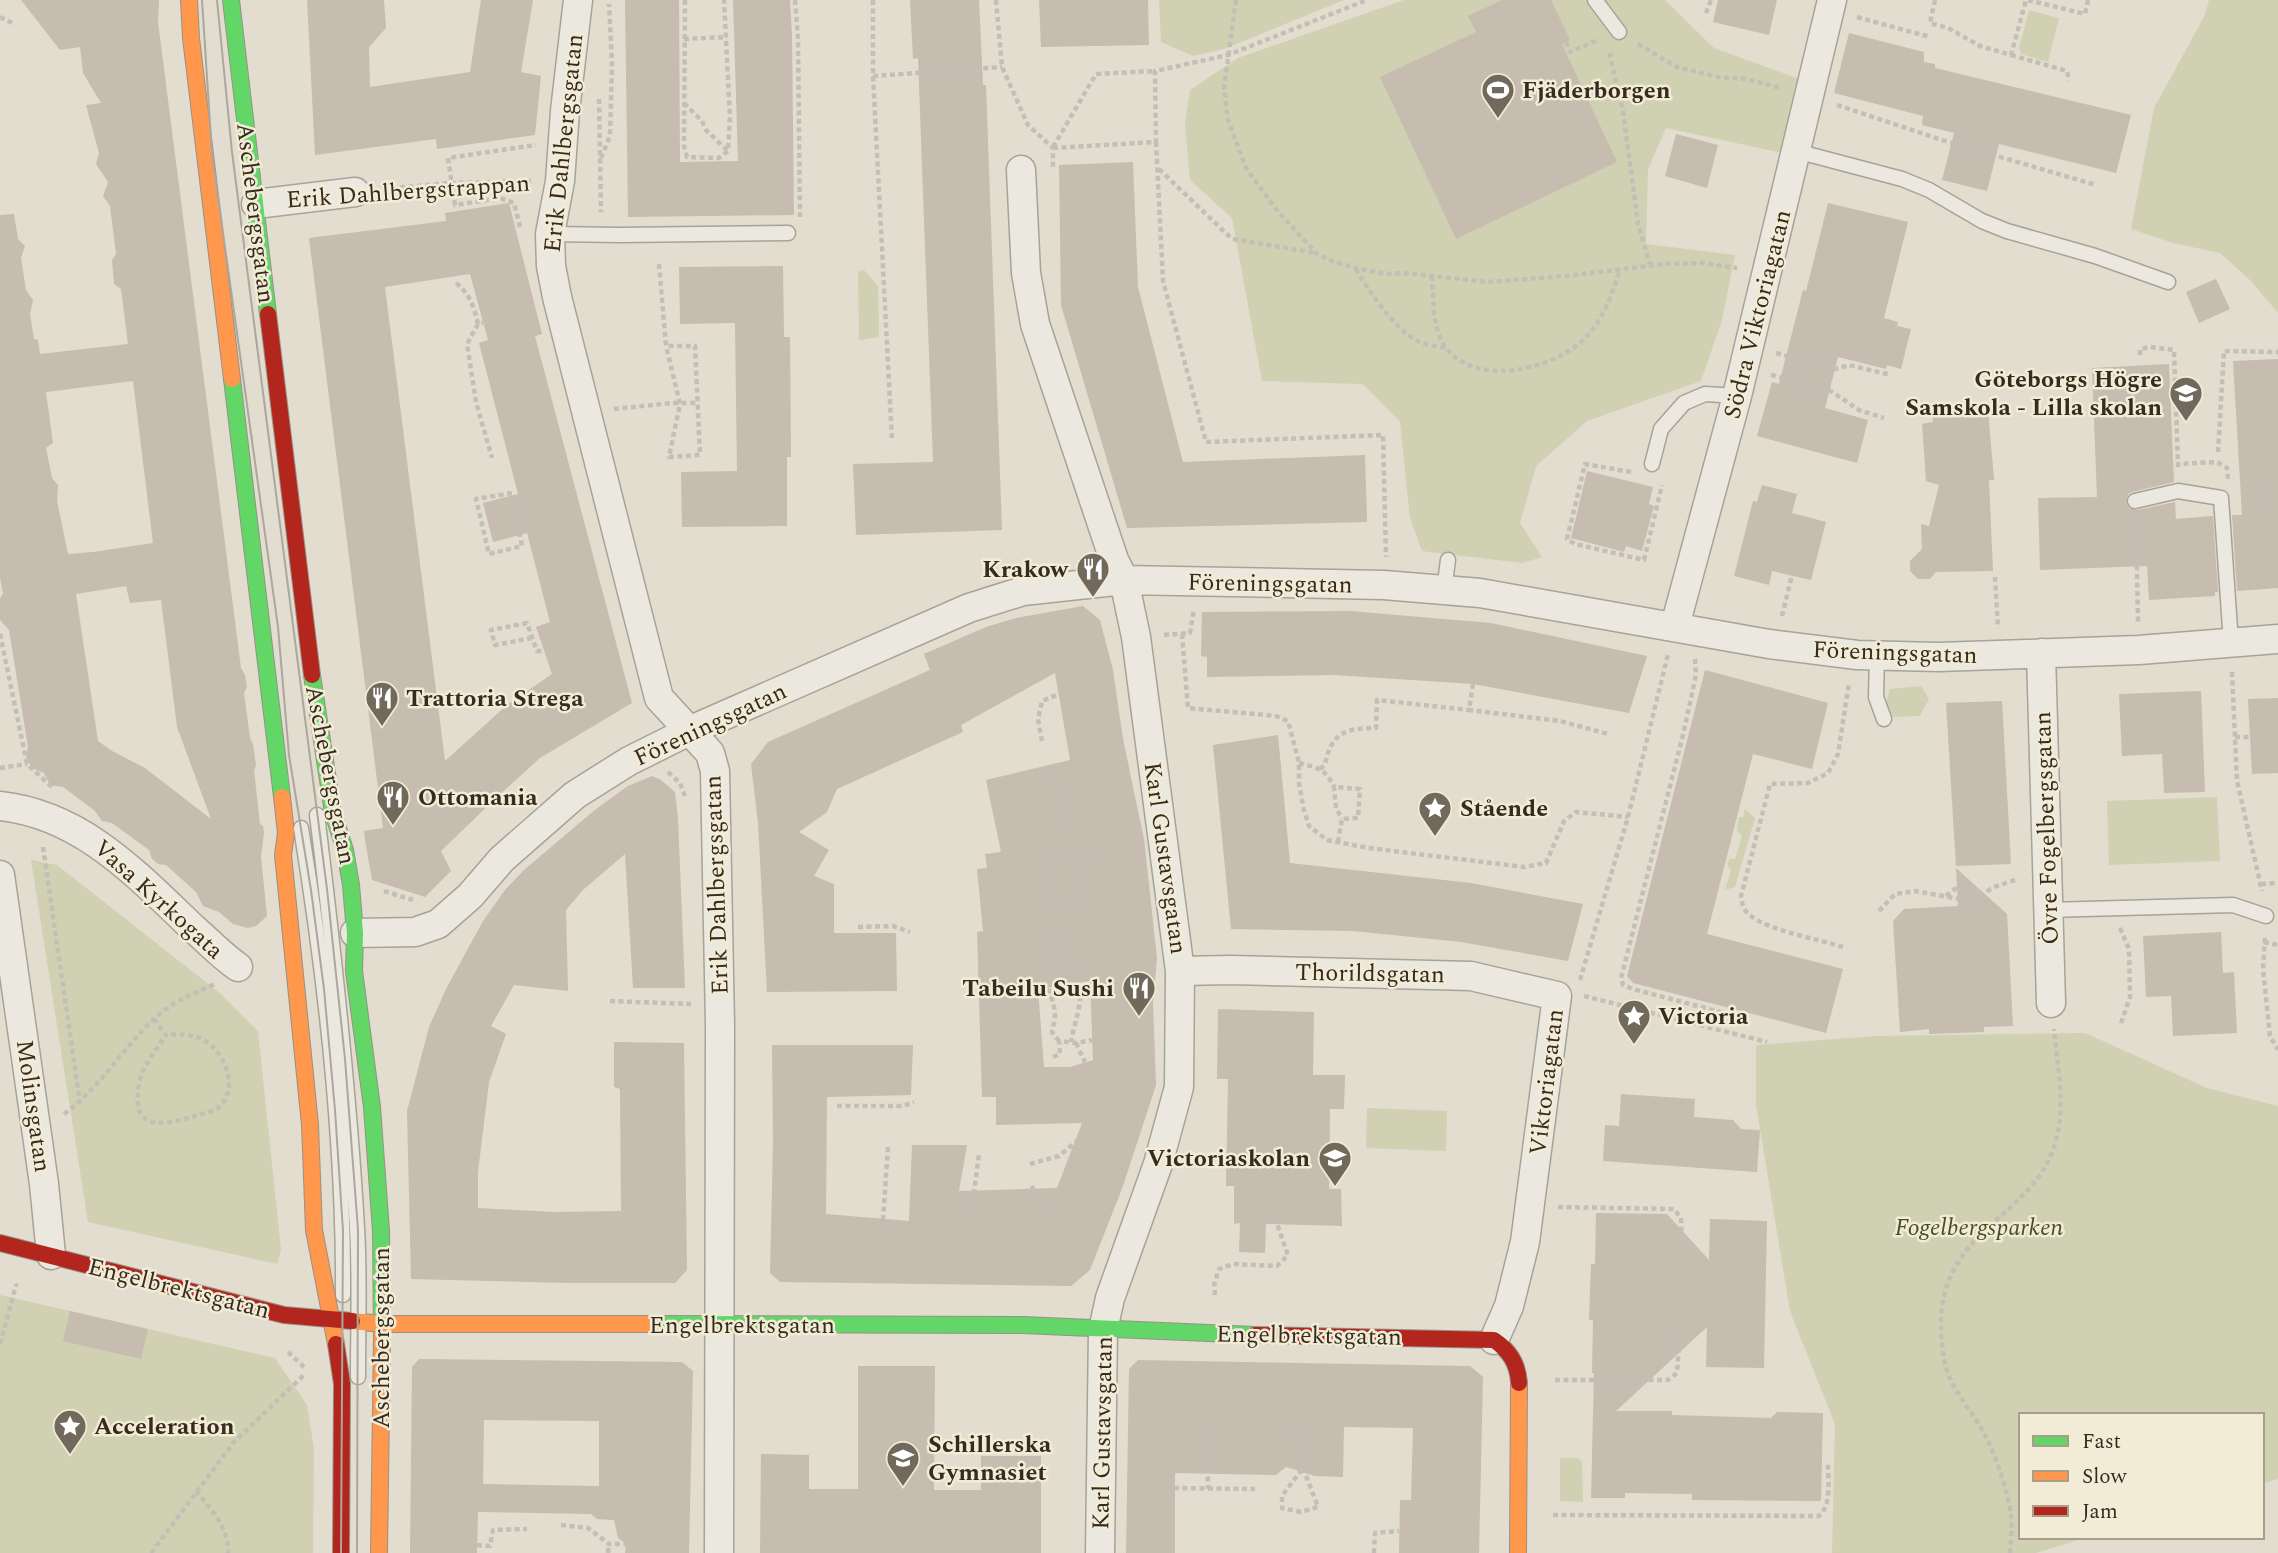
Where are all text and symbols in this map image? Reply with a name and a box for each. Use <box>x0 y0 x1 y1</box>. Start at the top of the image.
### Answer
street label: Erik Dahlbergsgatan <box>535 32 593 254</box>
sports icon: Fjäderborgen <box>1479 71 1517 120</box>
place label: Fjäderborgen <box>1522 73 1671 109</box>
street label: Aschebergsgatan <box>226 121 284 306</box>
street label: Erik Dahlbergstrappan <box>285 166 531 218</box>
street label: Södra Viktoriagatan <box>1715 206 1801 423</box>
place label: Göteborgs Högre Samskola - Lilla skolan <box>1905 362 2162 426</box>
school or university icon: Göteborgs Högre Samskola - Lilla skolan <box>2167 374 2205 423</box>
restaurant icon: Krakow <box>1074 550 1112 599</box>
place label: Krakow <box>982 552 1070 588</box>
street label: Föreningsgatan <box>1187 565 1353 603</box>
street label: Föreningsgatan <box>1812 632 1978 674</box>
street label: Föreningsgatan <box>628 674 793 776</box>
restaurant icon: Trattoria Strega <box>363 679 401 728</box>
place label: Trattoria Strega <box>406 681 584 717</box>
street label: Aschebergsgatan <box>295 683 365 868</box>
street label: Övre Fogelbergsgatan <box>2025 711 2069 945</box>
street label: Karl Gustavsgatan <box>1134 760 1196 957</box>
street label: Erik Dahlbergsgatan <box>695 774 739 995</box>
restaurant icon: Ottomania <box>374 778 412 827</box>
place label: Ottomania <box>418 780 538 816</box>
place icon: Stående <box>1416 789 1454 838</box>
place label: Stående <box>1460 791 1548 827</box>
street label: Vasa Kyrkogata <box>85 831 232 968</box>
street label: Thorildsgatan <box>1295 955 1445 993</box>
restaurant icon: Tabeilu Sushi <box>1120 969 1158 1018</box>
place label: Tabeilu Sushi <box>962 971 1114 1007</box>
place icon: Victoria <box>1615 997 1653 1046</box>
place label: Victoria <box>1658 999 1749 1035</box>
street label: Viktoriagatan <box>1520 1007 1574 1157</box>
street label: Molinsgatan <box>6 1038 60 1175</box>
school or university icon: Victoriaskolan <box>1316 1139 1354 1188</box>
place label: Victoriaskolan <box>1147 1141 1310 1177</box>
park label: Fogelbergsparken <box>1895 1210 2064 1246</box>
street label: Aschebergsgatan <box>364 1247 400 1429</box>
street label: Engelbrektsgatan <box>84 1249 273 1329</box>
street label: Engelbrektsgatan <box>649 1308 835 1344</box>
street label: Engelbrektsgatan <box>1216 1316 1402 1356</box>
street label: Karl Gustavsgatan <box>1083 1336 1123 1530</box>
place icon: Acceleration <box>51 1407 89 1456</box>
place label: Acceleration <box>94 1409 235 1445</box>
legend <box>2019 1413 2264 1539</box>
text: Fast <box>2082 1426 2121 1458</box>
place label: Schillerska Gymnasiet <box>928 1427 1052 1491</box>
school or university icon: Schillerska Gymnasiet <box>884 1439 922 1488</box>
text: Slow <box>2082 1461 2128 1493</box>
text: Jam <box>2082 1496 2118 1528</box>

